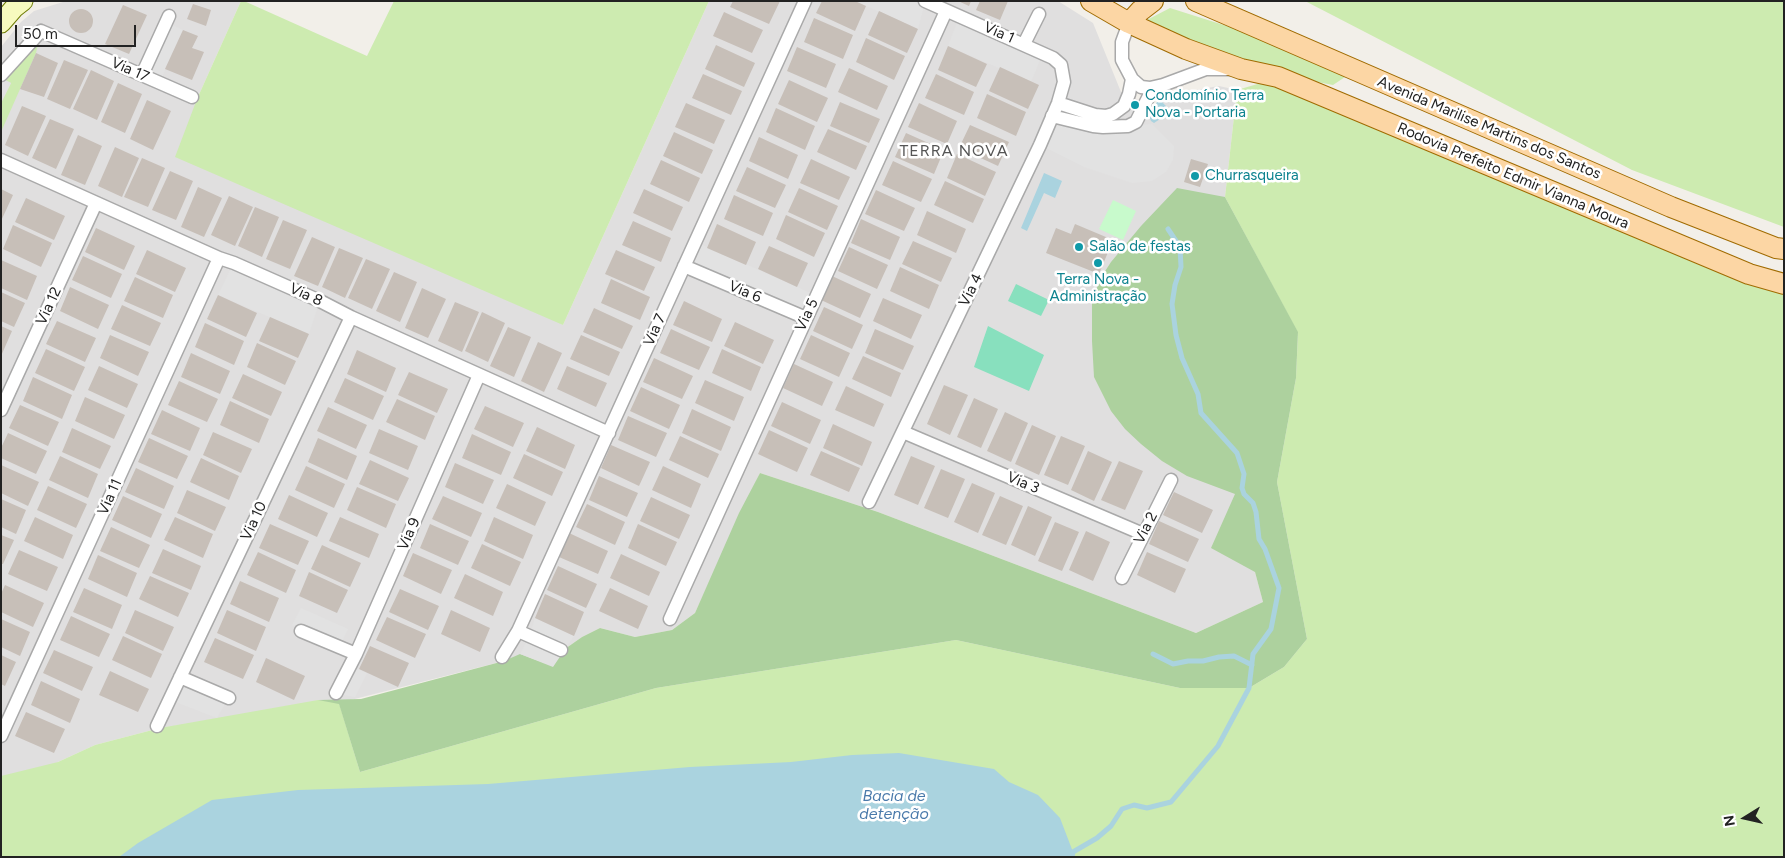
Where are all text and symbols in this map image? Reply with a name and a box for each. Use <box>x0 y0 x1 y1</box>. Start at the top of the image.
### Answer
scale bar <box>18 15 139 47</box>
street label: Via 1 <box>981 18 1017 48</box>
text: 50 m <box>23 25 58 43</box>
street label: Via 17 <box>108 54 152 86</box>
street label: Avenida Marilise Martins dos Santos <box>1375 73 1603 183</box>
place label: Condomínio Terra Nova - Portaria <box>1145 87 1264 122</box>
marker: Condomínio Terra Nova - Portaria <box>1129 99 1141 111</box>
street label: Rodovia Prefeito Edmir Vianna Moura <box>1394 119 1632 233</box>
district label: TERRA NOVA <box>898 141 1010 161</box>
place label: Churrasqueira <box>1205 167 1299 185</box>
marker: Churrasqueira <box>1189 170 1201 182</box>
place label: Salão de festas <box>1089 238 1191 256</box>
marker: Salão de festas <box>1073 241 1085 253</box>
marker: Terra Nova - Administração <box>1092 257 1104 269</box>
street label: Via 4 <box>955 271 987 309</box>
place label: Terra Nova - Administração <box>1050 271 1146 306</box>
street label: Via 6 <box>726 277 764 307</box>
street label: Via 8 <box>287 280 325 310</box>
street label: Via 12 <box>32 284 66 328</box>
street label: Via 5 <box>792 296 822 334</box>
street label: Via 7 <box>640 311 670 349</box>
street label: Via 3 <box>1004 468 1042 498</box>
street label: Via 11 <box>94 476 126 518</box>
street label: Via 10 <box>237 499 271 543</box>
street label: Via 2 <box>1130 509 1162 547</box>
street label: Via 9 <box>394 515 424 553</box>
water label: Bacia de detenção <box>859 786 929 824</box>
north arrow <box>1720 793 1770 843</box>
text: N <box>1720 814 1739 828</box>

